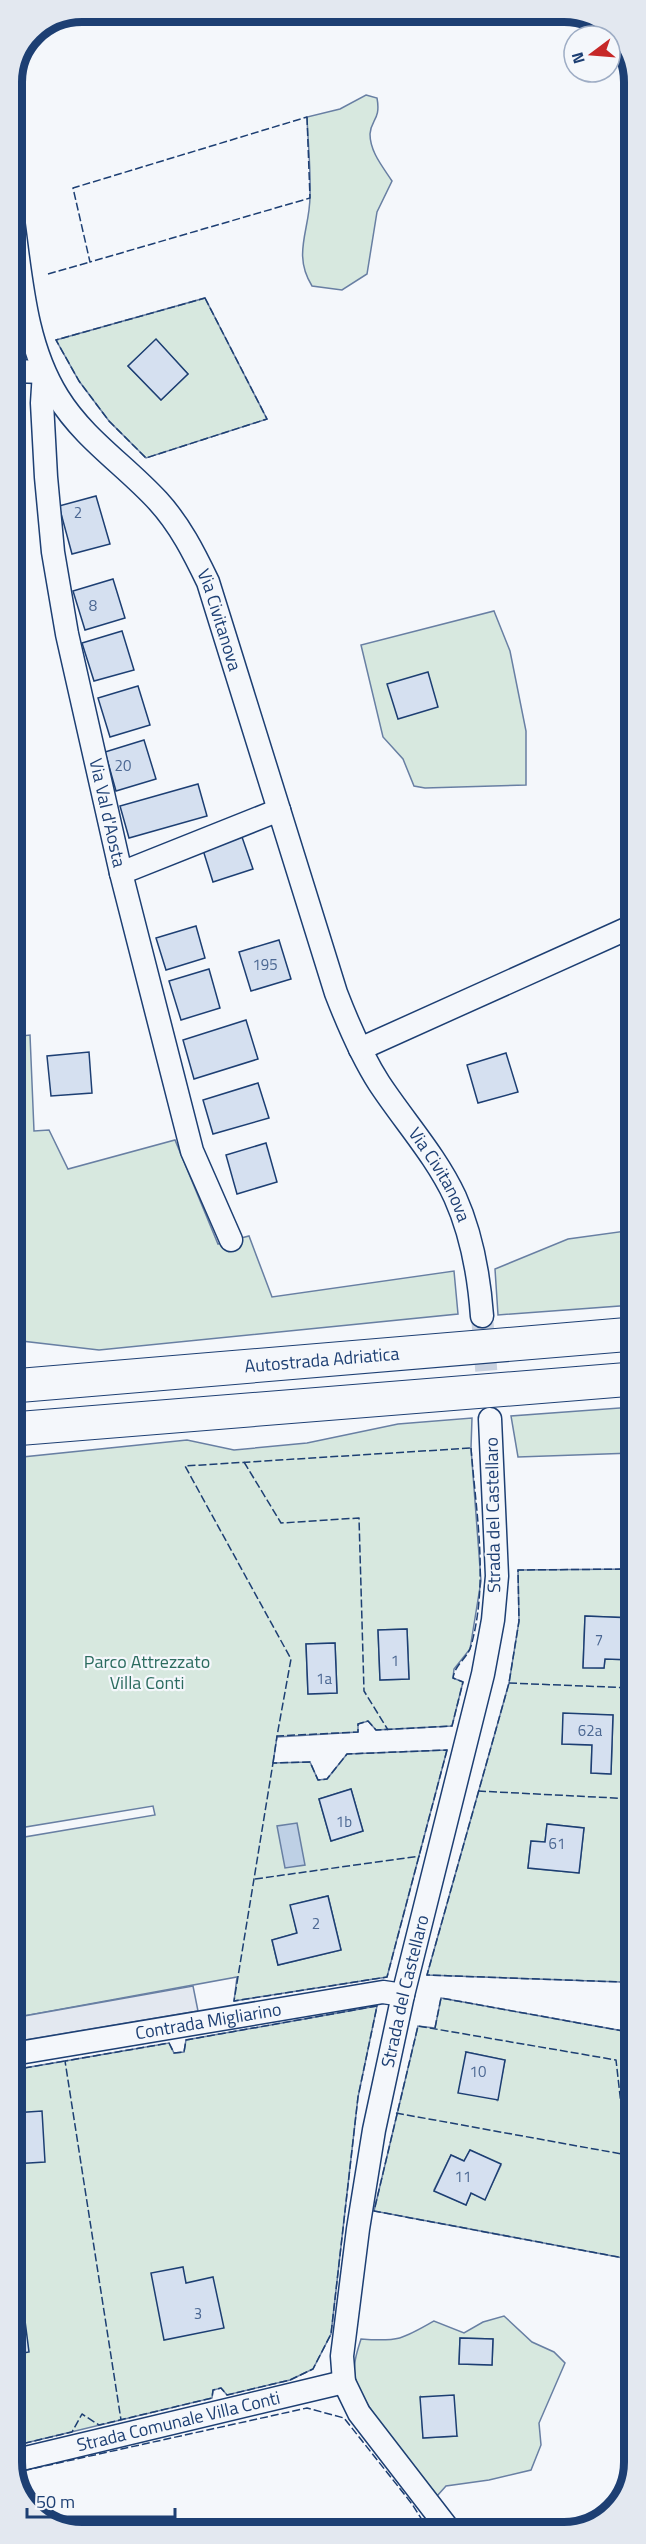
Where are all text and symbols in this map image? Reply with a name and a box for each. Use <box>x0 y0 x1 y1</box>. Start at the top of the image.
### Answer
north arrow <box>562 24 622 84</box>
text: N <box>565 49 591 67</box>
house number: 2 <box>74 501 82 524</box>
street label: Via Civitanova <box>191 564 249 674</box>
house number: 8 <box>89 594 97 617</box>
house number: 20 <box>115 754 131 777</box>
street label: Via Val d'Aosta <box>82 756 133 870</box>
house number: 195 <box>252 953 278 976</box>
street label: Via Civitanova <box>402 1121 478 1225</box>
street label: Autostrada Adriatica <box>243 1340 400 1380</box>
street label: Strada del Castellaro <box>478 1437 507 1593</box>
house number: 7 <box>595 1628 603 1651</box>
park label: Parco Attrezzato Villa Conti <box>84 1648 210 1696</box>
house number: 1 <box>391 1649 399 1672</box>
house number: 1a <box>316 1667 332 1690</box>
house number: 62a <box>578 1719 603 1742</box>
house number: 1b <box>336 1810 352 1833</box>
house number: 61 <box>549 1832 565 1855</box>
house number: 2 <box>312 1912 320 1935</box>
street label: Strada del Castellaro <box>374 1912 435 2070</box>
street label: Contrada Migliarino <box>133 1995 283 2046</box>
house number: 10 <box>470 2060 486 2083</box>
house number: 11 <box>455 2165 471 2188</box>
house number: 3 <box>194 2302 202 2325</box>
street label: Strada Comunale Villa Conti <box>74 2384 283 2458</box>
scale bar <box>27 2481 176 2519</box>
text: 50 m <box>36 2488 75 2515</box>

